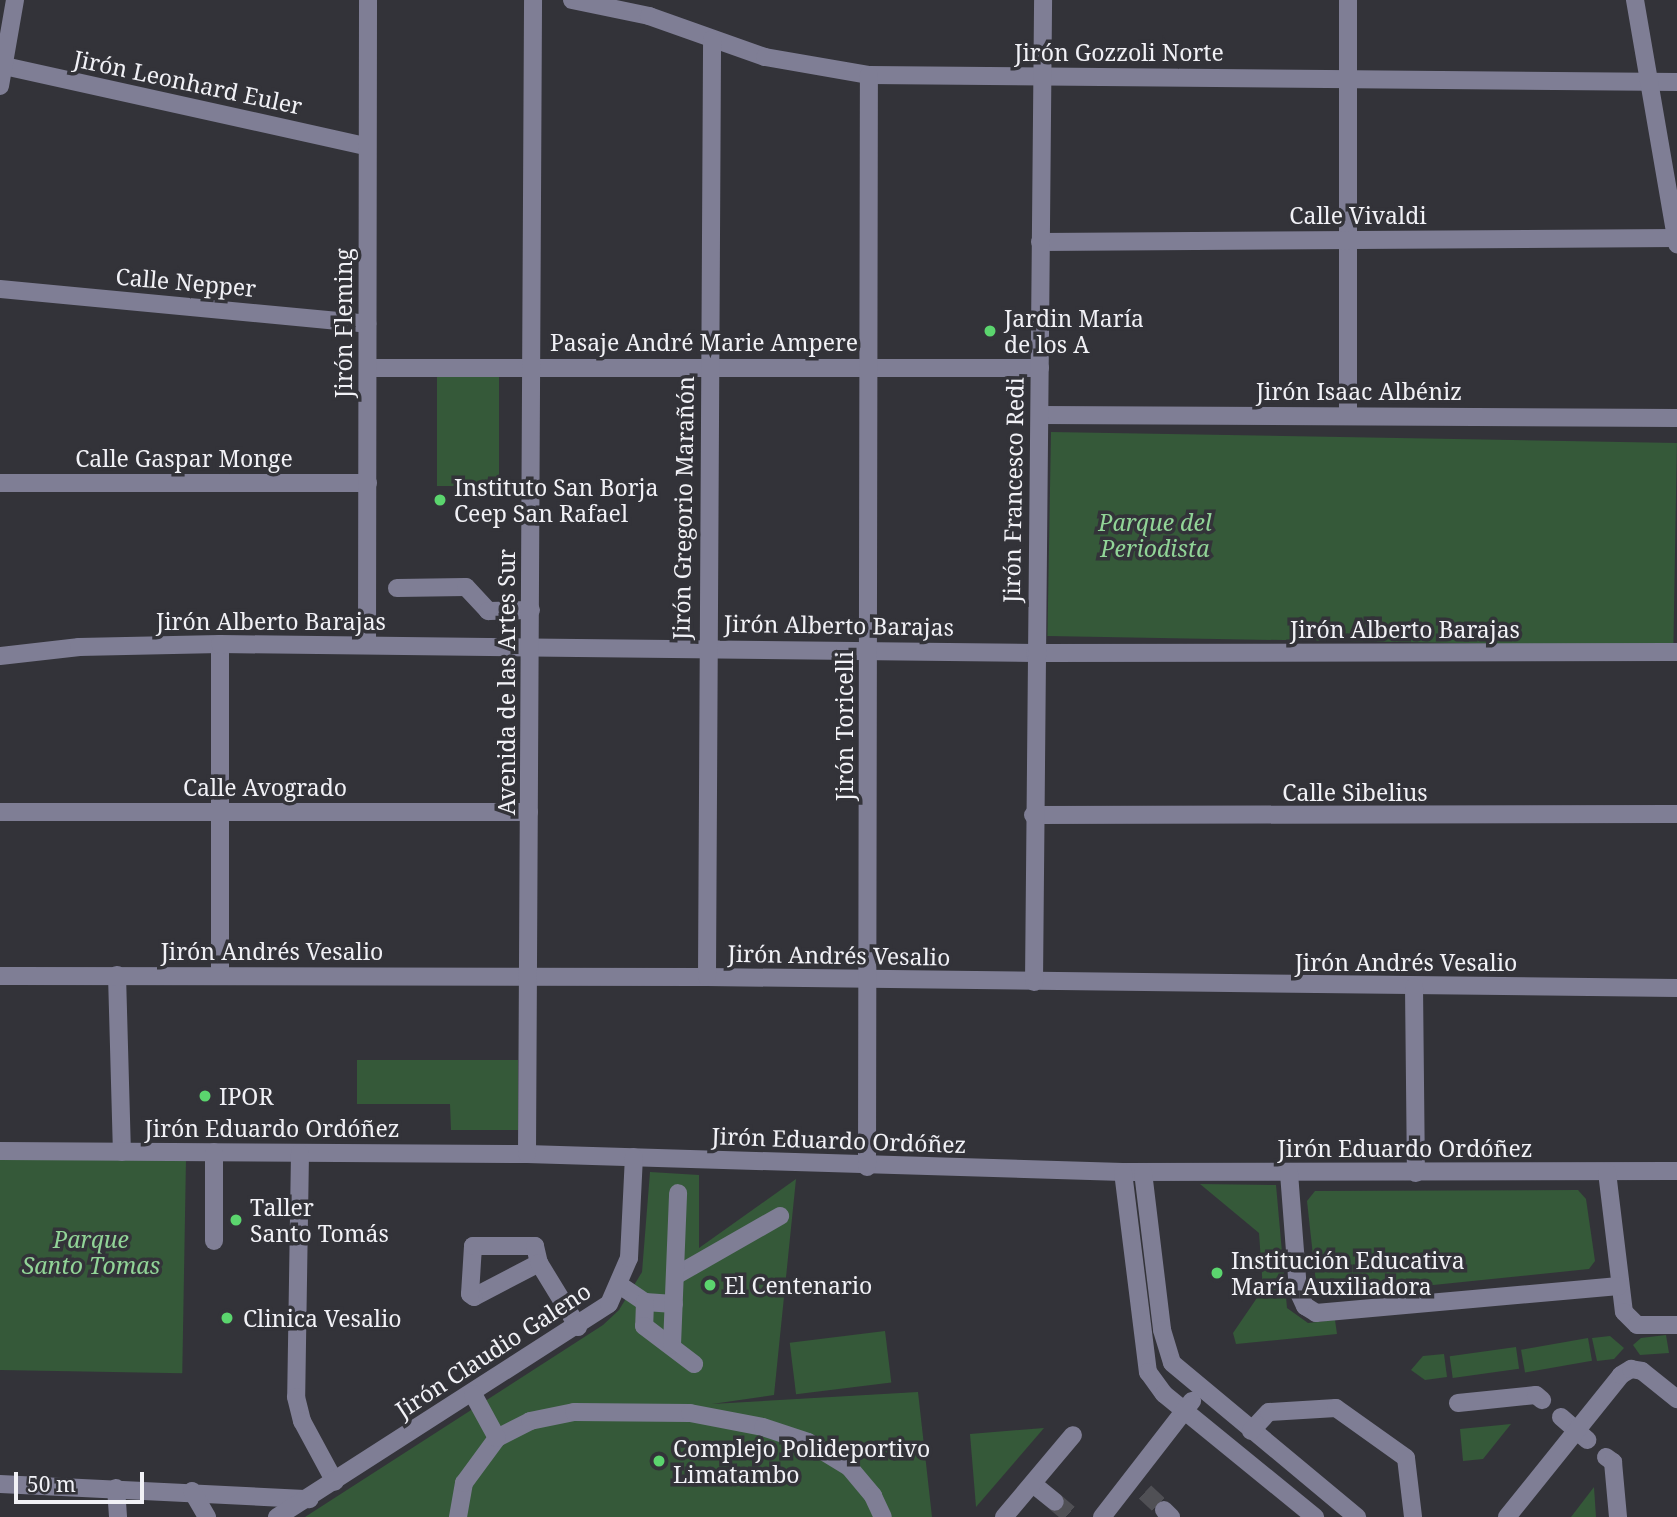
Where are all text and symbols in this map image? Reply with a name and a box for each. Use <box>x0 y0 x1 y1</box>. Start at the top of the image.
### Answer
street label: Jirón Gozzoli Norte <box>1014 38 1224 66</box>
street label: Jirón Leonhard Euler <box>71 44 305 120</box>
street label: Calle Vivaldi <box>1289 201 1427 229</box>
street label: Jirón Fleming <box>329 248 357 398</box>
street label: Calle Nepper <box>115 262 257 302</box>
place label: Jardin María de los A <box>1004 304 1144 358</box>
marker: Jardin María de los A <box>982 323 998 339</box>
street label: Pasaje André Marie Ampere <box>550 328 858 356</box>
street label: Jirón Gregorio Marañón <box>667 376 699 640</box>
street label: Jirón Francesco Redi <box>997 377 1029 603</box>
street label: Jirón Isaac Albéniz <box>1256 377 1462 405</box>
street label: Calle Gaspar Monge <box>75 444 293 472</box>
place label: Instituto San Borja Ceep San Rafael <box>454 473 658 527</box>
marker: Instituto San Borja Ceep San Rafael <box>432 492 448 508</box>
park label: Parque del Periodista <box>1098 508 1212 562</box>
street label: Avenida de las Artes Sur <box>492 549 520 815</box>
street label: Jirón Alberto Barajas <box>156 607 386 635</box>
street label: Jirón Alberto Barajas <box>724 609 954 641</box>
street label: Jirón Alberto Barajas <box>1290 615 1520 643</box>
street label: Jirón Toricelli <box>830 651 858 801</box>
street label: Calle Avogrado <box>183 773 347 801</box>
street label: Calle Sibelius <box>1282 778 1428 806</box>
street label: Jirón Andrés Vesalio <box>161 937 383 965</box>
street label: Jirón Andrés Vesalio <box>727 939 951 971</box>
street label: Jirón Andrés Vesalio <box>1295 948 1517 976</box>
place label: IPOR <box>219 1082 273 1110</box>
marker: IPOR <box>197 1088 213 1104</box>
street label: Jirón Eduardo Ordóñez <box>145 1114 399 1142</box>
street label: Jirón Eduardo Ordóñez <box>711 1122 967 1158</box>
street label: Jirón Eduardo Ordóñez <box>1278 1134 1532 1162</box>
place label: Taller Santo Tomás <box>250 1193 389 1247</box>
marker: Taller Santo Tomás <box>228 1212 244 1228</box>
park label: Parque Santo Tomas <box>22 1225 160 1279</box>
place label: Institución Educativa María Auxiliadora <box>1231 1246 1465 1300</box>
marker: Institución Educativa María Auxiliadora <box>1209 1265 1225 1281</box>
place label: El Centenario <box>724 1271 872 1299</box>
street label: Jirón Claudio Galeno <box>390 1277 596 1423</box>
marker: El Centenario <box>702 1277 718 1293</box>
place label: Clinica Vesalio <box>243 1304 402 1332</box>
marker: Clinica Vesalio <box>217 1308 237 1328</box>
place label: Complejo Polideportivo Limatambo <box>673 1434 930 1488</box>
marker: Complejo Polideportivo Limatambo <box>651 1453 667 1469</box>
scale bar <box>18 1458 147 1502</box>
text: 50 m <box>27 1470 76 1498</box>

